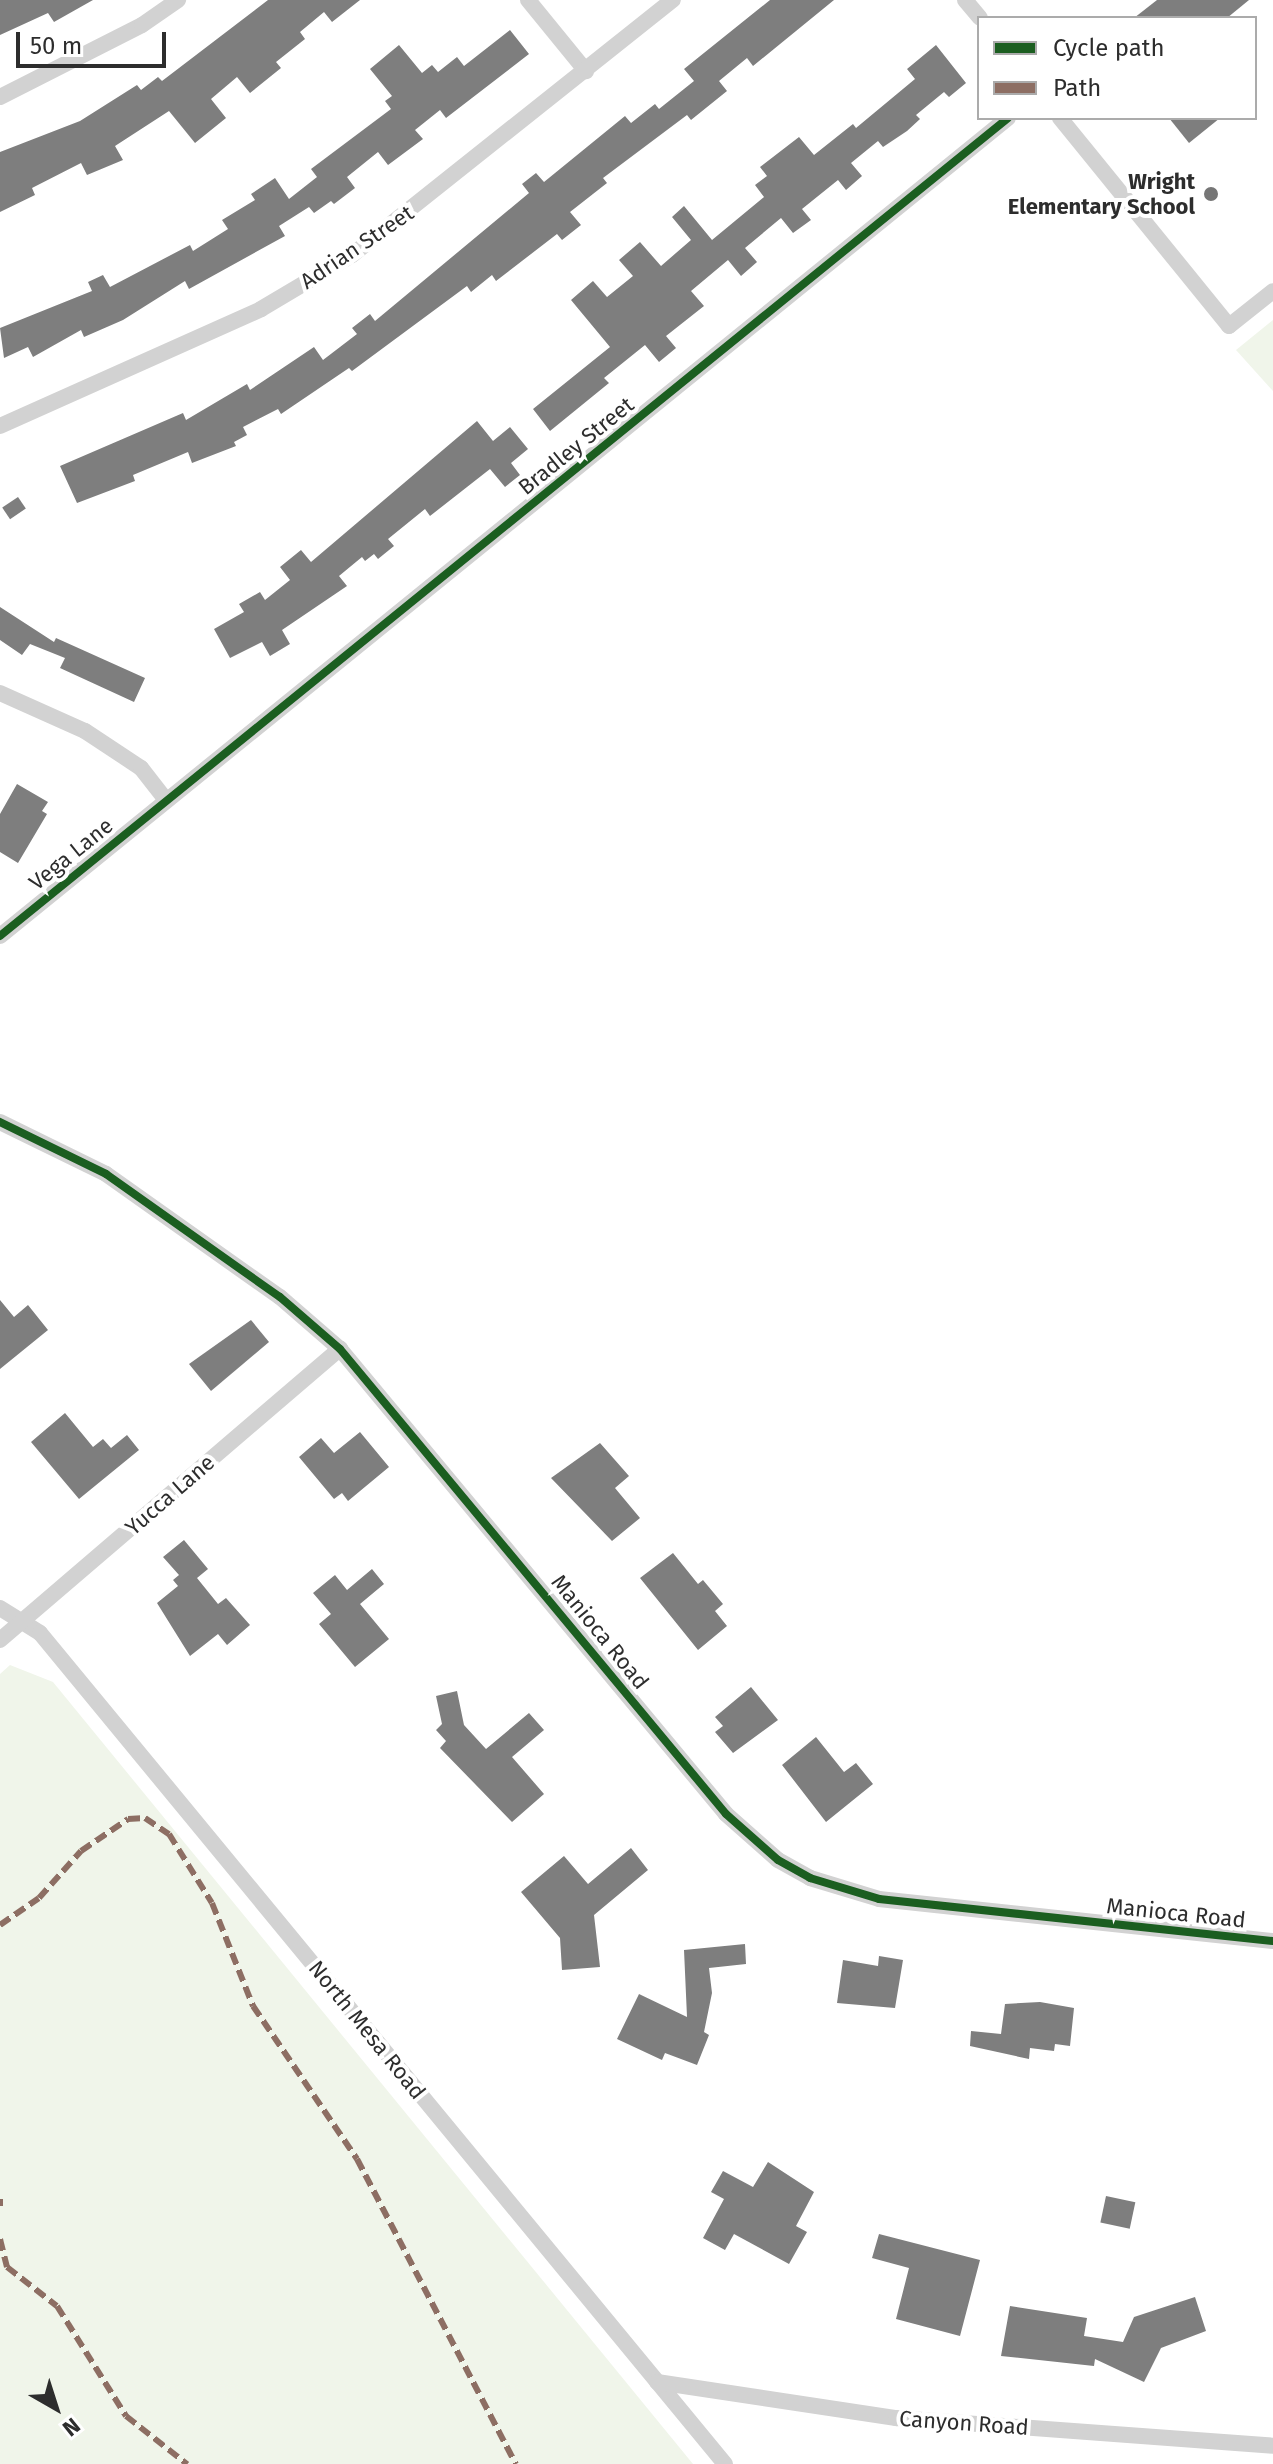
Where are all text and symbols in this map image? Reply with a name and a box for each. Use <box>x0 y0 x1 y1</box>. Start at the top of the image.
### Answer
scale bar <box>20 16 170 66</box>
legend <box>977 16 1257 120</box>
text: 50 m <box>30 32 82 60</box>
text: Cycle path <box>1053 34 1165 62</box>
text: Path <box>1053 74 1101 102</box>
place label: Wright Elementary School <box>1008 168 1195 220</box>
marker: Wright Elementary School <box>1202 185 1220 203</box>
street label: Adrian Street <box>295 199 419 295</box>
street label: Bradley Street <box>513 391 639 501</box>
street label: Vega Lane <box>24 812 118 896</box>
street label: Yucca Lane <box>120 1449 220 1541</box>
street label: Manioca Road <box>546 1569 654 1695</box>
street label: Manioca Road <box>1105 1893 1247 1933</box>
street label: North Mesa Road <box>303 1955 431 2105</box>
north arrow <box>16 2368 96 2448</box>
street label: Canyon Road <box>898 2405 1030 2441</box>
text: N <box>57 2412 86 2442</box>

